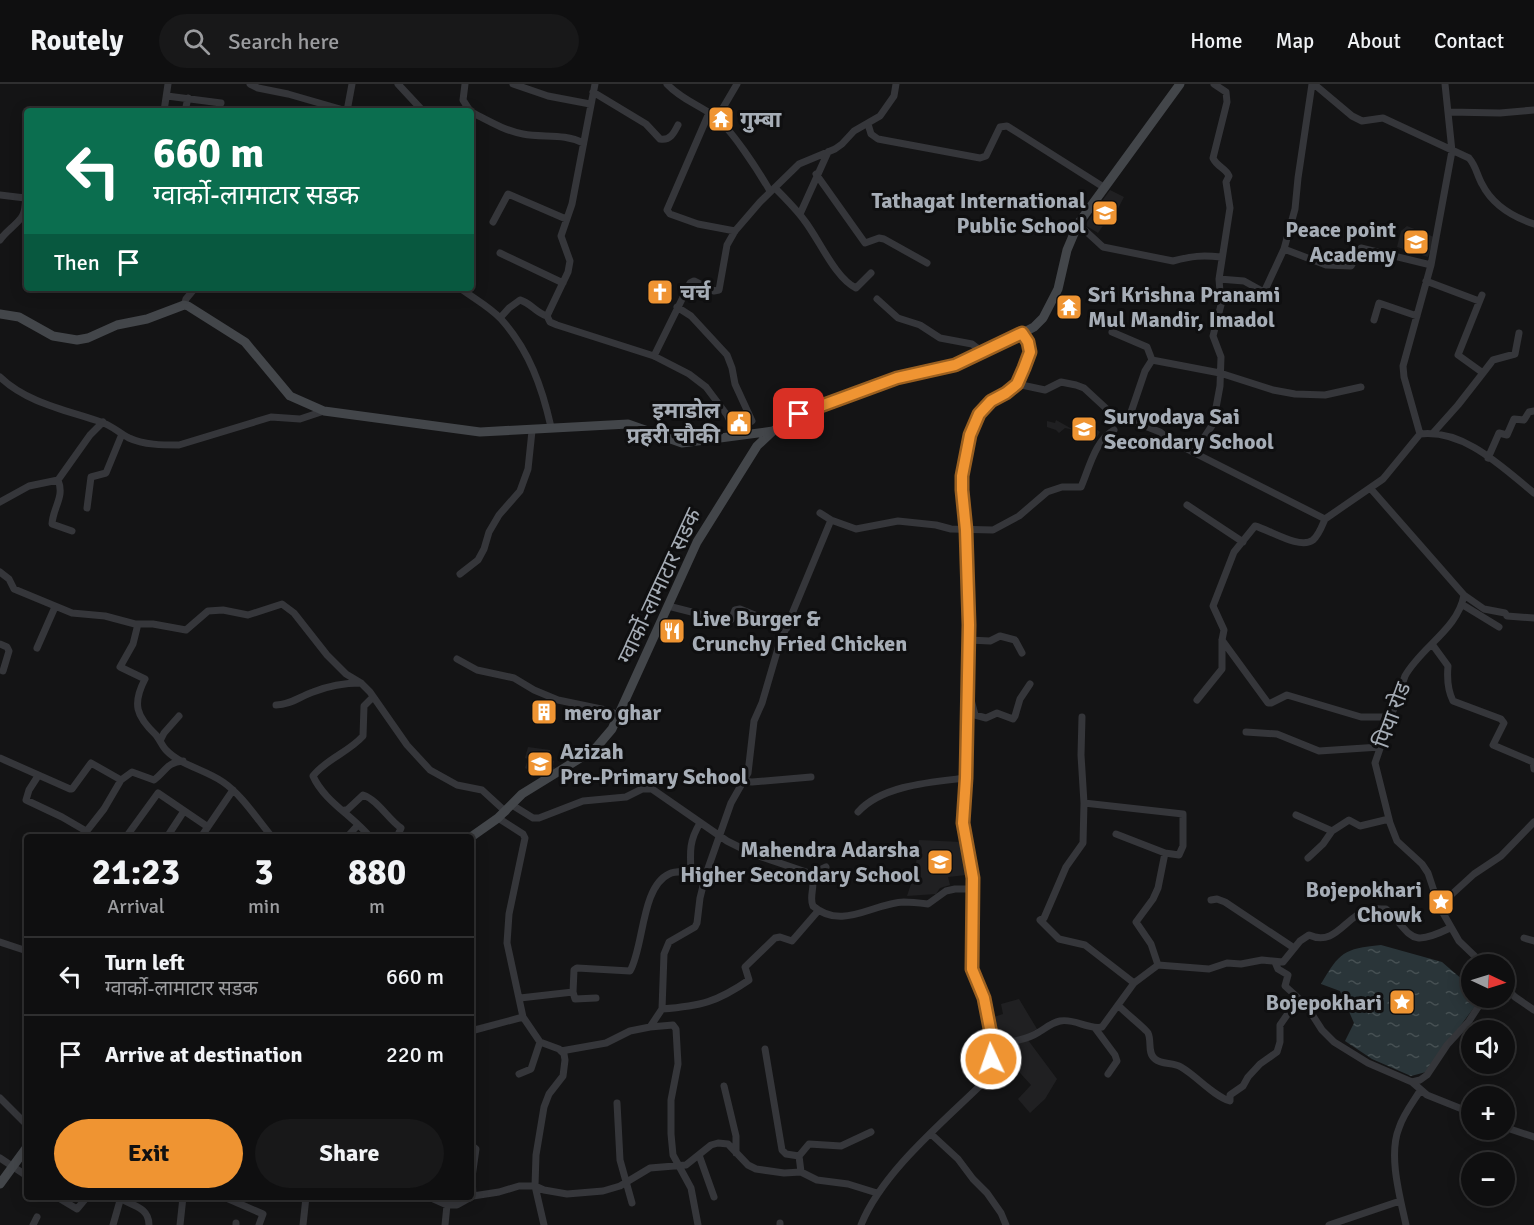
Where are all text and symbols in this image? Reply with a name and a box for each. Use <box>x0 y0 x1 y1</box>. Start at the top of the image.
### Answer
search box <box>159 14 579 68</box>
text: Routely <box>30 24 123 58</box>
icon: search <box>180 25 213 58</box>
text: Search here <box>228 28 339 55</box>
text: Home <box>1190 28 1243 54</box>
text: Map <box>1276 28 1314 54</box>
text: About <box>1347 28 1401 54</box>
text: Contact <box>1434 28 1504 54</box>
temple icon: गुम्बा <box>706 104 736 134</box>
place label: गुम्बा <box>740 106 782 133</box>
text: 660 m <box>153 128 264 179</box>
icon: left <box>54 132 132 210</box>
text: ग्वार्को-लामाटार सडक <box>153 179 359 212</box>
place label: Tathagat International Public School <box>871 187 1086 239</box>
school or university icon: Tathagat International Public School <box>1090 198 1120 228</box>
place label: Peace point Academy <box>1285 216 1396 268</box>
school or university icon: Peace point Academy <box>1401 227 1431 257</box>
icon: arrive <box>112 246 145 279</box>
text: Then <box>54 249 100 276</box>
church icon: चर्च <box>645 277 675 307</box>
place label: चर्च <box>680 279 711 306</box>
place label: Sri Krishna Pranami Mul Mandir, Imadol <box>1088 281 1280 333</box>
temple icon: Sri Krishna Pranami Mul Mandir, Imadol <box>1054 292 1084 322</box>
pin <box>773 388 824 439</box>
place label: इमाडोल प्रहरी चौकी <box>627 397 721 449</box>
icon: arrive <box>782 397 815 430</box>
place label: Suryodaya Sai Secondary School <box>1104 403 1274 455</box>
public building icon: इमाडोल प्रहरी चौकी <box>724 408 754 438</box>
school or university icon: Suryodaya Sai Secondary School <box>1069 414 1099 444</box>
street label: ग्वार्को-लामाटार सडक <box>611 503 707 668</box>
place label: Live Burger & Crunchy Fried Chicken <box>692 605 907 657</box>
restaurant icon: Live Burger & Crunchy Fried Chicken <box>657 616 687 646</box>
street label: पिया रोड <box>1368 678 1416 752</box>
building icon: mero ghar <box>529 697 559 727</box>
place label: mero ghar <box>564 699 661 726</box>
place label: Azizah Pre-Primary School <box>560 738 748 790</box>
school or university icon: Azizah Pre-Primary School <box>525 749 555 779</box>
place label: Mahendra Adarsha Higher Secondary School <box>680 836 920 888</box>
school or university icon: Mahendra Adarsha Higher Secondary School <box>925 847 955 877</box>
text: 21:23 <box>92 850 180 895</box>
text: 3 <box>254 850 274 895</box>
text: 880 <box>348 850 406 895</box>
place label: Bojepokhari Chowk <box>1306 876 1422 928</box>
place icon: Bojepokhari Chowk <box>1426 887 1456 917</box>
text: Arrival <box>107 894 165 919</box>
text: min <box>248 894 280 919</box>
text: m <box>369 894 385 919</box>
text: Turn left <box>105 949 185 976</box>
north arrow <box>1461 954 1515 1008</box>
map controls <box>1461 954 1515 1206</box>
icon: left <box>54 960 87 993</box>
text: 660 m <box>386 963 444 990</box>
text: ग्वार्को-लामाटार सडक <box>105 976 258 1001</box>
place icon: Bojepokhari <box>1387 987 1417 1017</box>
place label: Bojepokhari <box>1266 989 1382 1016</box>
button: sound <box>1461 1020 1515 1074</box>
position arrow <box>959 1027 1023 1091</box>
icon: arrive <box>54 1038 87 1071</box>
text: Arrive at destination <box>105 1041 302 1068</box>
text: 220 m <box>386 1041 444 1068</box>
button: + <box>1461 1086 1515 1140</box>
button: Exit <box>54 1119 243 1188</box>
button: Share <box>255 1119 444 1188</box>
button: − <box>1461 1152 1515 1206</box>

